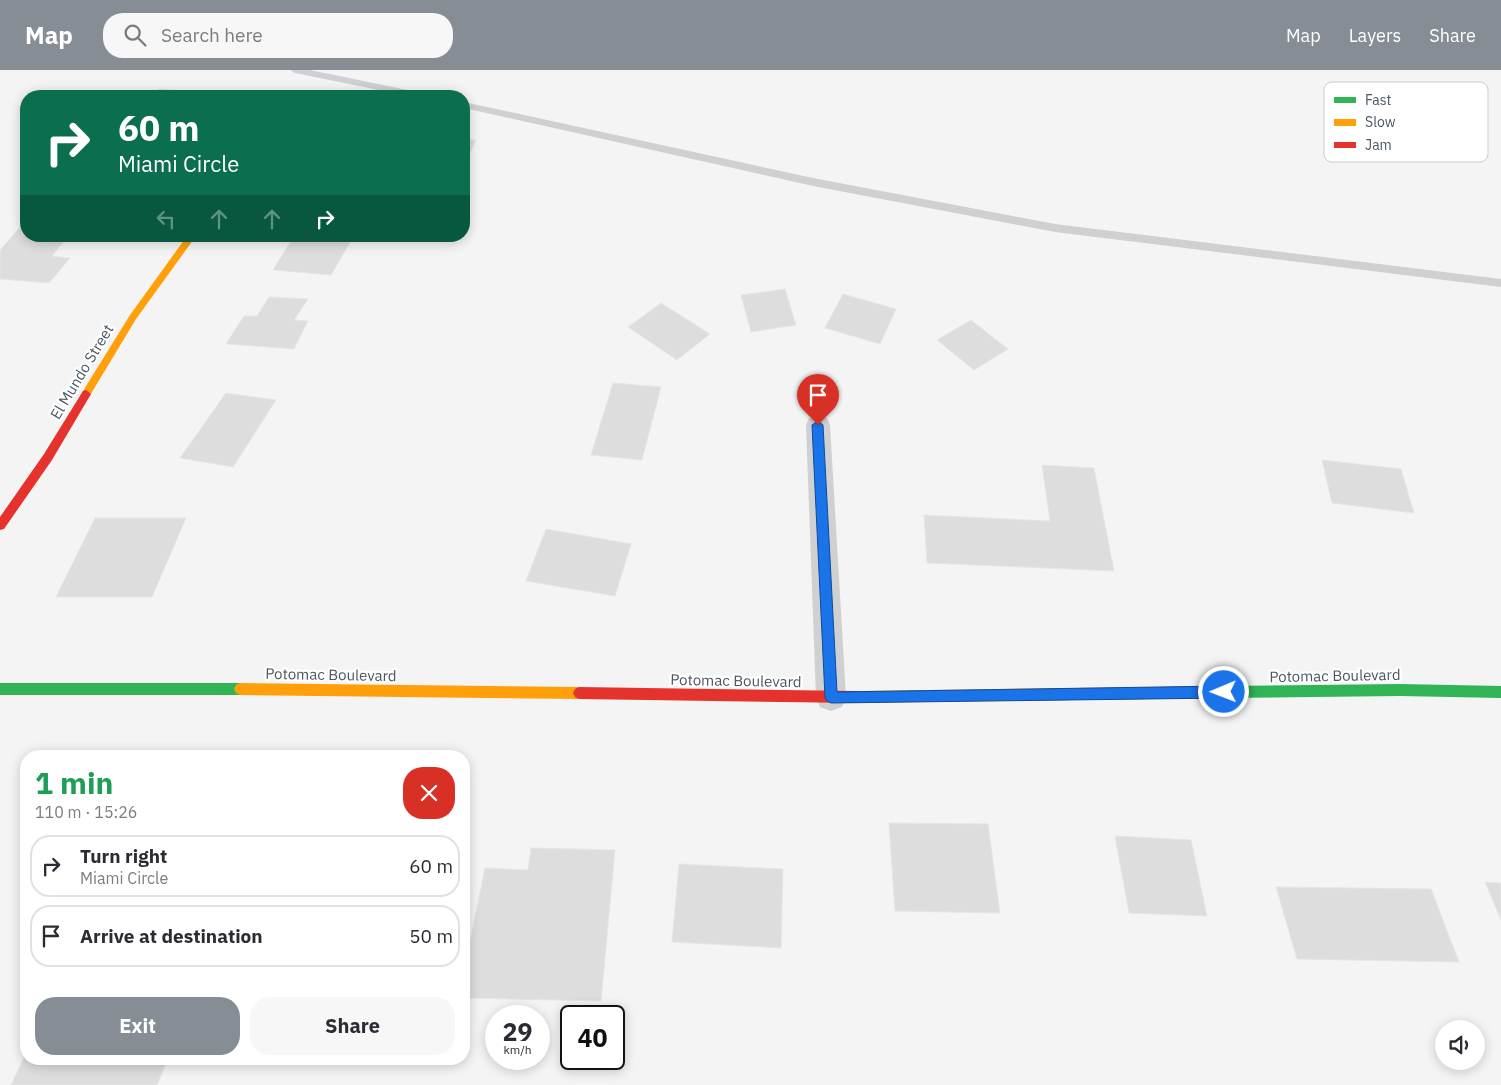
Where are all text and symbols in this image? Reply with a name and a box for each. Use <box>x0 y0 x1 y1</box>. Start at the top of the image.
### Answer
search box <box>103 13 453 58</box>
text: Map <box>25 19 73 51</box>
icon: search <box>121 21 149 49</box>
text: Search here <box>161 23 263 47</box>
text: Map <box>1286 24 1321 47</box>
text: Layers <box>1349 24 1401 47</box>
text: Share <box>1429 24 1476 47</box>
legend <box>1324 82 1488 162</box>
text: Fast <box>1365 91 1391 109</box>
text: 60 m <box>118 105 200 151</box>
icon: right <box>35 110 100 175</box>
text: Slow <box>1365 113 1396 131</box>
text: Jam <box>1365 136 1392 154</box>
text: Miami Circle <box>118 149 239 178</box>
icon: left <box>152 205 180 233</box>
icon: ahead <box>205 205 233 233</box>
icon: ahead <box>258 205 286 233</box>
icon: right <box>311 205 339 233</box>
street label: El Mundo Street <box>46 321 117 423</box>
pin <box>797 374 839 425</box>
icon: arrive <box>804 381 832 409</box>
street label: Potomac Boulevard <box>265 664 397 685</box>
position arrow <box>1197 665 1249 717</box>
street label: Potomac Boulevard <box>1269 665 1401 686</box>
street label: Potomac Boulevard <box>670 670 802 691</box>
text: 1 min <box>35 763 113 802</box>
button: close <box>403 767 455 819</box>
text: 110 m · 15:26 <box>35 802 137 822</box>
text: Turn right <box>80 844 167 868</box>
icon: right <box>37 852 65 880</box>
text: 60 m <box>409 854 453 878</box>
text: Miami Circle <box>80 868 168 888</box>
icon: arrive <box>37 922 65 950</box>
text: Arrive at destination <box>80 924 263 948</box>
text: 50 m <box>409 924 453 948</box>
button: Exit <box>35 997 240 1055</box>
button: Share <box>250 997 455 1055</box>
speed limit sign: 40 <box>560 1005 625 1070</box>
text: 29 <box>502 1015 533 1048</box>
map controls <box>1435 1020 1485 1070</box>
button: sound <box>1435 1020 1485 1070</box>
text: km/h <box>503 1042 532 1057</box>

